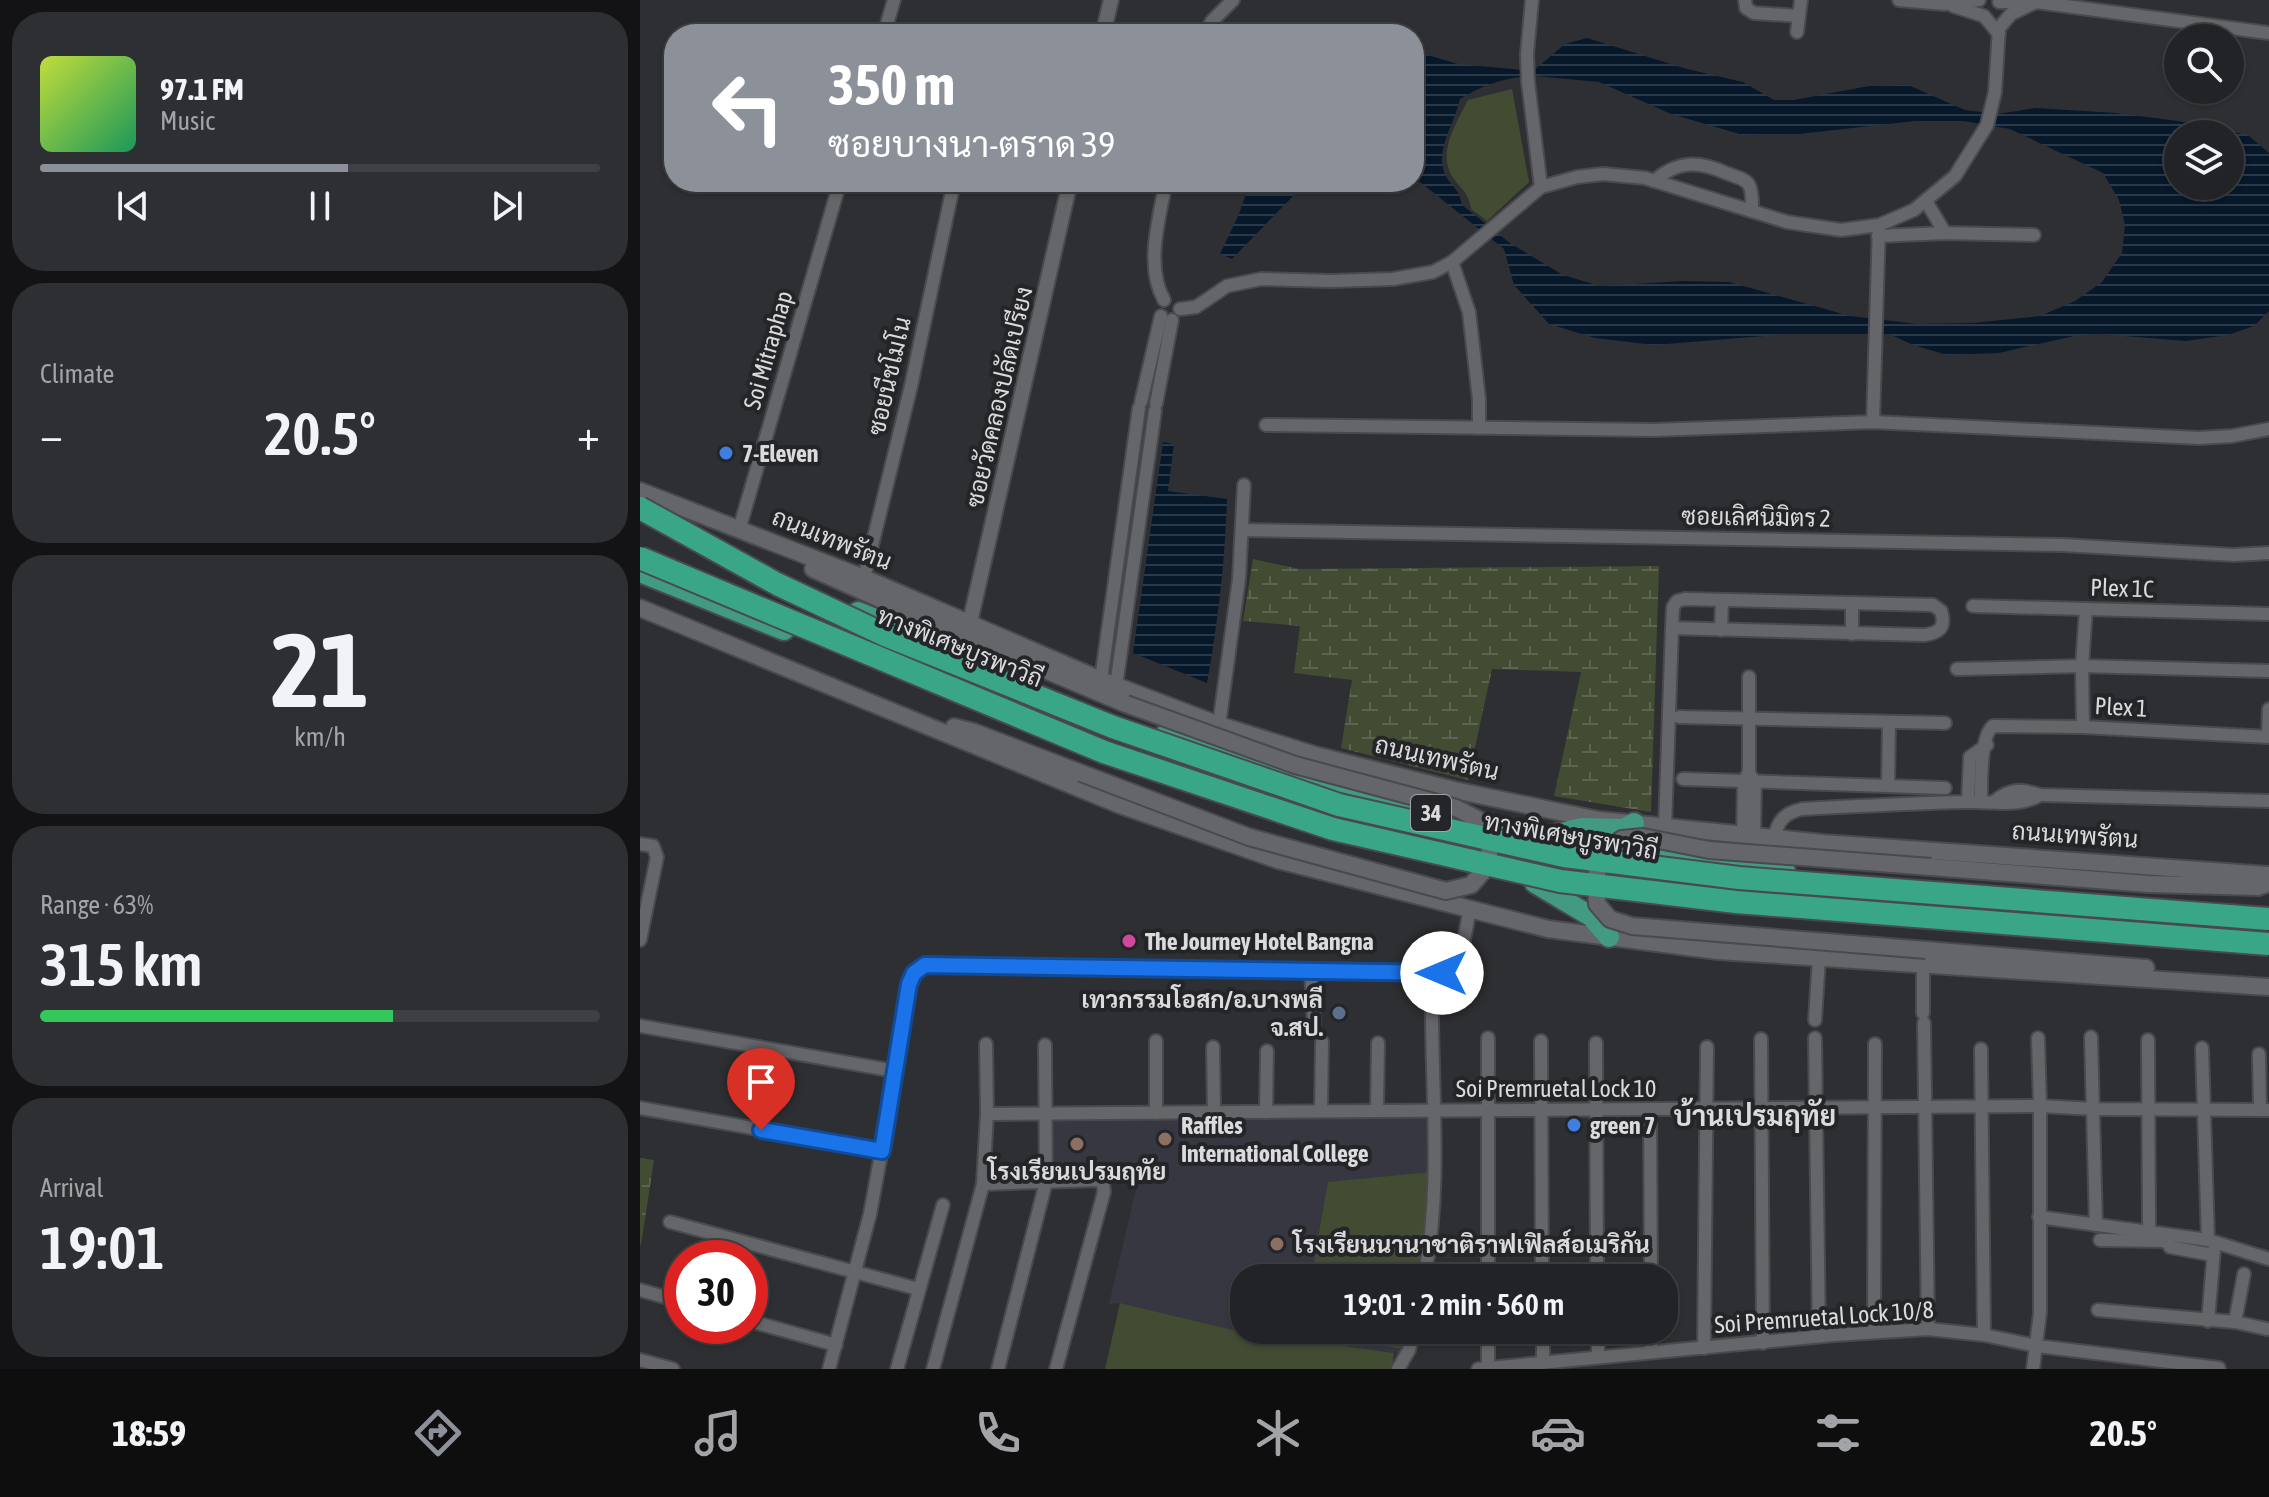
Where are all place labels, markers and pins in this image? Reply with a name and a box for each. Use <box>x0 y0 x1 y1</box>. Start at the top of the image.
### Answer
place label: 7-Eleven <box>742 440 818 467</box>
marker: 7-Eleven <box>717 444 735 462</box>
place label: The Journey Hotel Bangna <box>1145 928 1374 955</box>
marker: The Journey Hotel Bangna <box>1120 932 1138 950</box>
place label: เทวกรรมโอสก/อ.บางพลี จ.สป. <box>1081 984 1323 1041</box>
marker: เทวกรรมโอสก/อ.บางพลี จ.สป. <box>1330 1004 1348 1022</box>
pin <box>727 1048 795 1130</box>
place label: Raffles International College <box>1181 1112 1369 1167</box>
place label: green 7 <box>1590 1112 1655 1139</box>
marker: green 7 <box>1565 1116 1583 1134</box>
marker: Raffles International College <box>1156 1130 1174 1148</box>
marker: โรงเรียนเปรมฤทัย <box>1068 1135 1086 1153</box>
place label: โรงเรียนเปรมฤทัย <box>986 1156 1166 1186</box>
place label: โรงเรียนนานาชาติราฟเฟิลส์อเมริกัน <box>1291 1229 1650 1258</box>
marker: โรงเรียนนานาชาติราฟเฟิลส์อเมริกัน <box>1268 1235 1286 1253</box>

